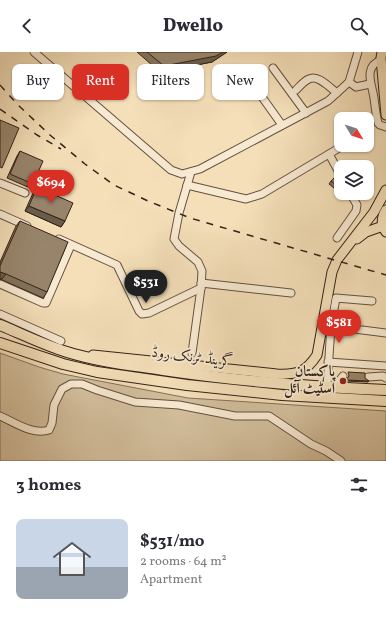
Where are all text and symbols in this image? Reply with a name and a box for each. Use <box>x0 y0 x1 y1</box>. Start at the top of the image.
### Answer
text: Dwello <box>163 14 223 39</box>
icon: back <box>16 15 38 37</box>
icon: search <box>348 15 370 37</box>
chip: Buy <box>12 64 64 100</box>
chip: Rent <box>72 64 129 100</box>
chip: Filters <box>137 64 204 100</box>
chip: New <box>212 64 268 100</box>
north arrow <box>334 112 374 152</box>
map controls <box>334 112 374 200</box>
button: layers <box>334 160 374 200</box>
pin: $694 <box>27 170 75 204</box>
text: $694 <box>36 174 66 192</box>
pin: $531 <box>122 270 170 304</box>
text: $531 <box>133 274 159 292</box>
pin: $581 <box>315 310 363 344</box>
text: $581 <box>326 314 352 332</box>
street label: گرینڈ ٹرنک روڈ <box>150 342 234 373</box>
place label: پاکستان اسٹیٹ آئل <box>284 362 336 400</box>
marker: پاکستان اسٹیٹ آئل <box>338 376 348 386</box>
text: 3 homes <box>16 474 81 497</box>
icon: filters <box>348 474 370 496</box>
text: $531/mo <box>140 530 205 553</box>
icon: home <box>48 535 96 583</box>
text: 2 rooms · 64 m² <box>140 553 227 571</box>
text: Apartment <box>140 571 203 589</box>

